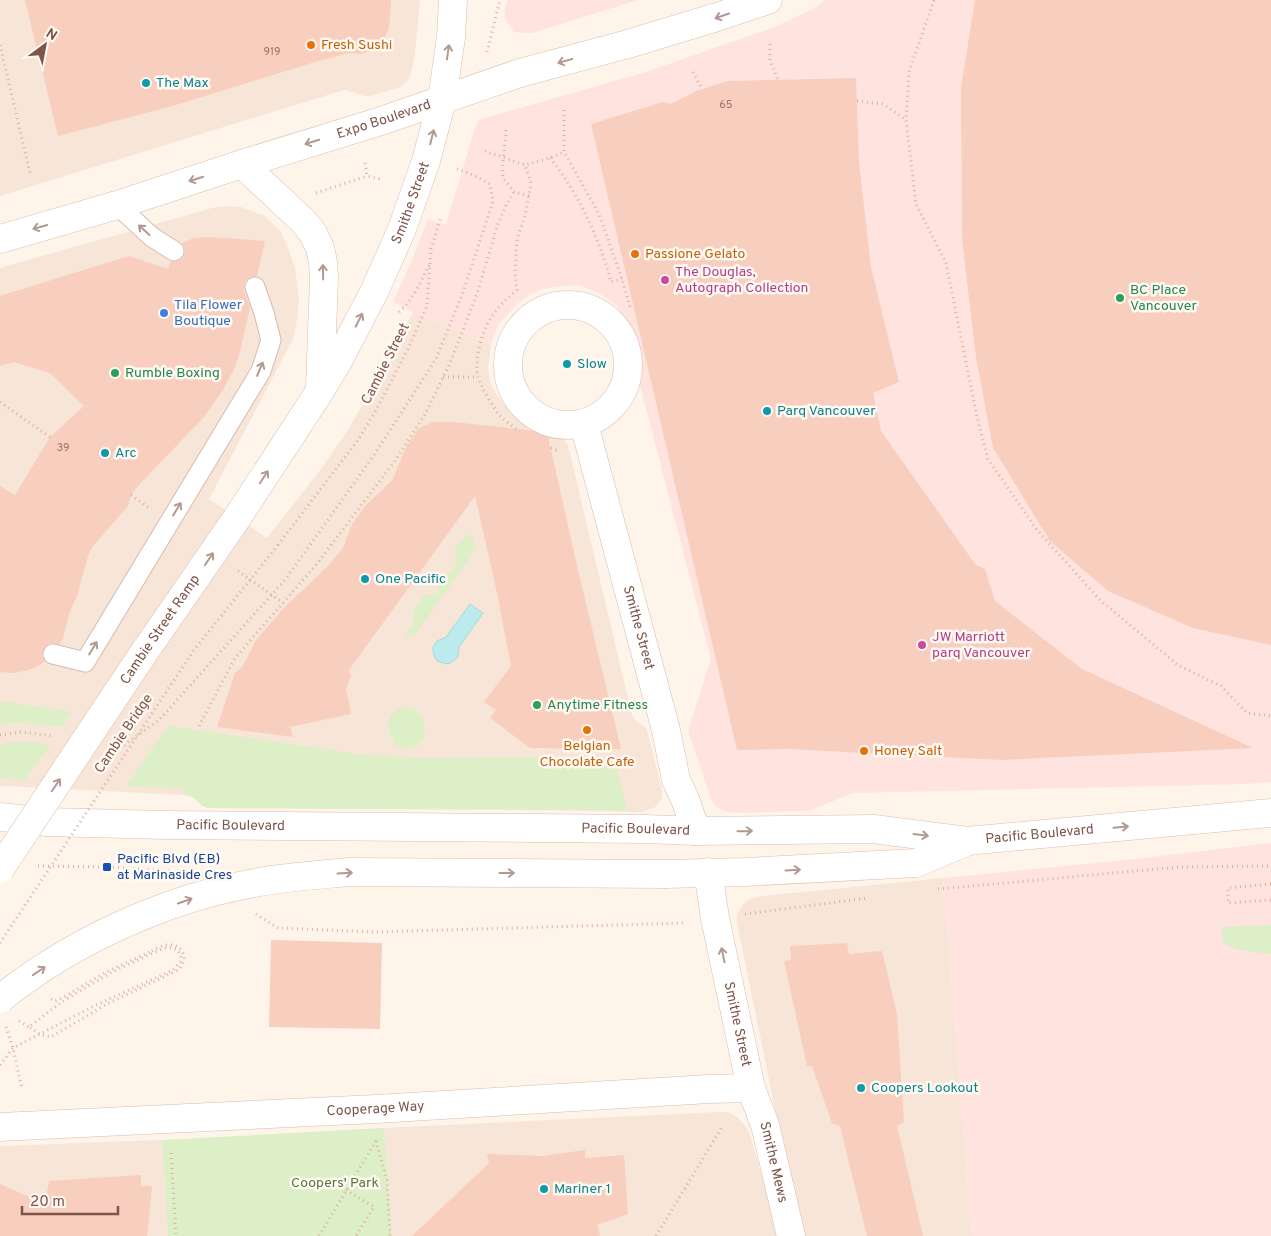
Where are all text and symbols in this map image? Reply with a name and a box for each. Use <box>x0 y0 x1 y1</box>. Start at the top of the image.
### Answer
one-way arrow <box>714 12 730 21</box>
north arrow <box>20 20 70 70</box>
text: N <box>42 25 60 45</box>
place label: Fresh Sushi <box>321 37 392 54</box>
marker: Fresh Sushi <box>305 39 317 51</box>
one-way arrow <box>444 44 454 60</box>
house number: 919 <box>263 45 281 59</box>
one-way arrow <box>558 57 574 66</box>
place label: The Max <box>156 75 209 92</box>
marker: The Max <box>140 77 152 89</box>
street label: Expo Boulevard <box>334 96 433 143</box>
house number: 65 <box>719 98 733 112</box>
one-way arrow <box>428 130 438 146</box>
one-way arrow <box>305 138 321 148</box>
street label: Smithe Street <box>388 160 434 247</box>
one-way arrow <box>188 175 204 185</box>
one-way arrow <box>33 223 49 232</box>
one-way arrow <box>138 224 151 236</box>
place label: Passione Gelato <box>645 246 745 263</box>
marker: Passione Gelato <box>629 248 641 260</box>
one-way arrow <box>319 264 328 280</box>
place label: The Douglas, Autograph Collection <box>675 264 808 297</box>
marker: The Douglas, Autograph Collection <box>659 274 671 286</box>
place label: BC Place Vancouver <box>1130 282 1198 315</box>
marker: BC Place Vancouver <box>1114 292 1126 304</box>
place label: Tila Flower Boutique <box>174 297 243 330</box>
marker: Tila Flower Boutique <box>158 307 170 319</box>
one-way arrow <box>355 313 364 328</box>
street label: Cambie Street <box>358 320 414 408</box>
place label: Slow <box>577 356 607 373</box>
marker: Slow <box>561 358 573 370</box>
one-way arrow <box>256 362 266 377</box>
place label: Rumble Boxing <box>125 365 220 382</box>
marker: Rumble Boxing <box>109 367 121 379</box>
place label: Parq Vancouver <box>777 403 876 420</box>
marker: Parq Vancouver <box>761 405 773 417</box>
house number: 39 <box>57 441 69 455</box>
place label: Arc <box>115 445 137 462</box>
marker: Arc <box>99 447 111 459</box>
one-way arrow <box>258 470 269 484</box>
one-way arrow <box>173 502 183 516</box>
one-way arrow <box>204 552 214 566</box>
street label: Cambie Street Ramp <box>117 571 204 688</box>
place label: One Pacific <box>375 571 446 588</box>
marker: One Pacific <box>359 573 371 585</box>
street label: Smithe Street <box>619 584 658 672</box>
place label: JW Marriott parq Vancouver <box>932 629 1031 662</box>
marker: JW Marriott parq Vancouver <box>916 639 928 651</box>
one-way arrow <box>89 641 99 655</box>
street label: Cambie Bridge <box>91 691 157 777</box>
place label: Anytime Fitness <box>547 697 648 714</box>
marker: Anytime Fitness <box>531 699 543 711</box>
marker: Belgian Chocolate Cafe <box>581 724 593 736</box>
place label: Belgian Chocolate Cafe <box>539 738 635 771</box>
place label: Honey Salt <box>874 743 942 760</box>
marker: Honey Salt <box>858 745 870 757</box>
one-way arrow <box>51 778 61 792</box>
street label: Pacific Boulevard <box>176 817 285 834</box>
street label: Pacific Boulevard <box>581 820 690 839</box>
street label: Pacific Boulevard <box>985 821 1094 848</box>
one-way arrow <box>1112 822 1128 832</box>
one-way arrow <box>736 826 752 836</box>
one-way arrow <box>912 831 928 841</box>
place label: Pacific Blvd (EB) at Marinaside Cres <box>117 851 232 884</box>
marker: Pacific Blvd (EB) at Marinaside Cres <box>101 861 113 873</box>
one-way arrow <box>785 865 801 874</box>
one-way arrow <box>337 868 353 877</box>
one-way arrow <box>499 868 515 878</box>
one-way arrow <box>177 895 193 905</box>
one-way arrow <box>718 947 727 963</box>
one-way arrow <box>32 966 46 976</box>
street label: Smithe Street <box>720 980 755 1068</box>
place label: Coopers Lookout <box>871 1080 979 1097</box>
marker: Coopers Lookout <box>855 1082 867 1094</box>
street label: Cooperage Way <box>326 1098 425 1120</box>
street label: Smithe Mews <box>756 1120 791 1204</box>
park label: Coopers' Park <box>291 1175 379 1192</box>
place label: Mariner 1 <box>554 1181 611 1198</box>
marker: Mariner 1 <box>538 1183 550 1195</box>
scale bar <box>22 1184 119 1216</box>
text: 20 m <box>30 1193 65 1212</box>

